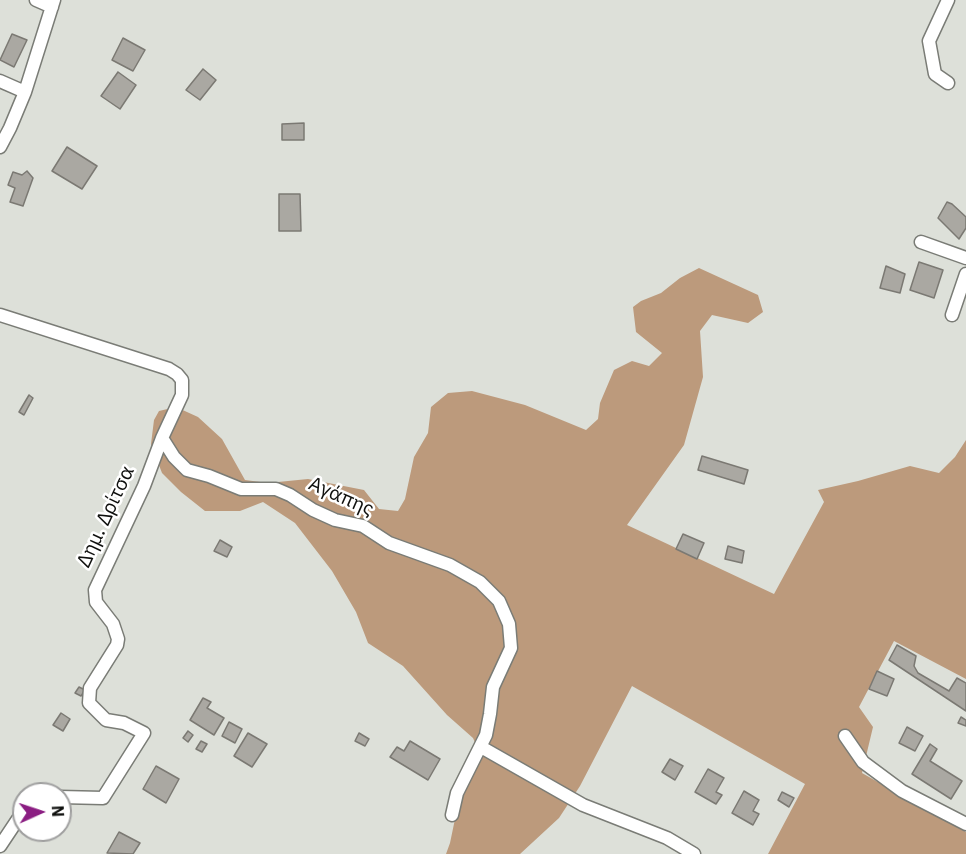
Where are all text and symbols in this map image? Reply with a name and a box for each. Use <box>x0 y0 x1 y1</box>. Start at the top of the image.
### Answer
street label: Δημ. Δρίτσα <box>72 462 140 572</box>
street label: Αγάπης <box>305 472 377 522</box>
north arrow <box>12 782 72 842</box>
text: N <box>48 805 68 817</box>

